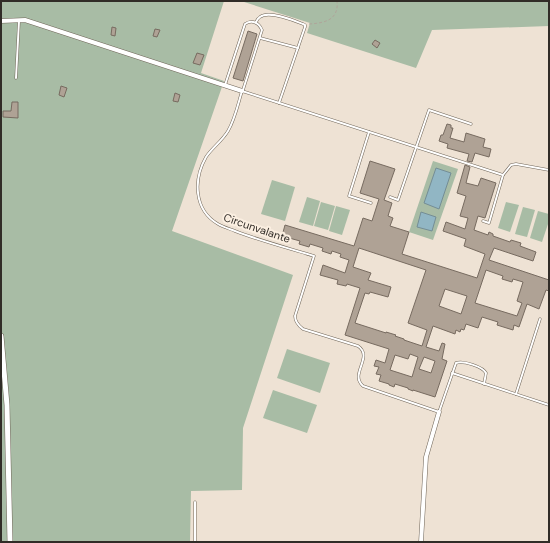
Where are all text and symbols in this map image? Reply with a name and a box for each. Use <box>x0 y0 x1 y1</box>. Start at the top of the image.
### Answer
street label: Circunvalante <box>222 210 292 246</box>

